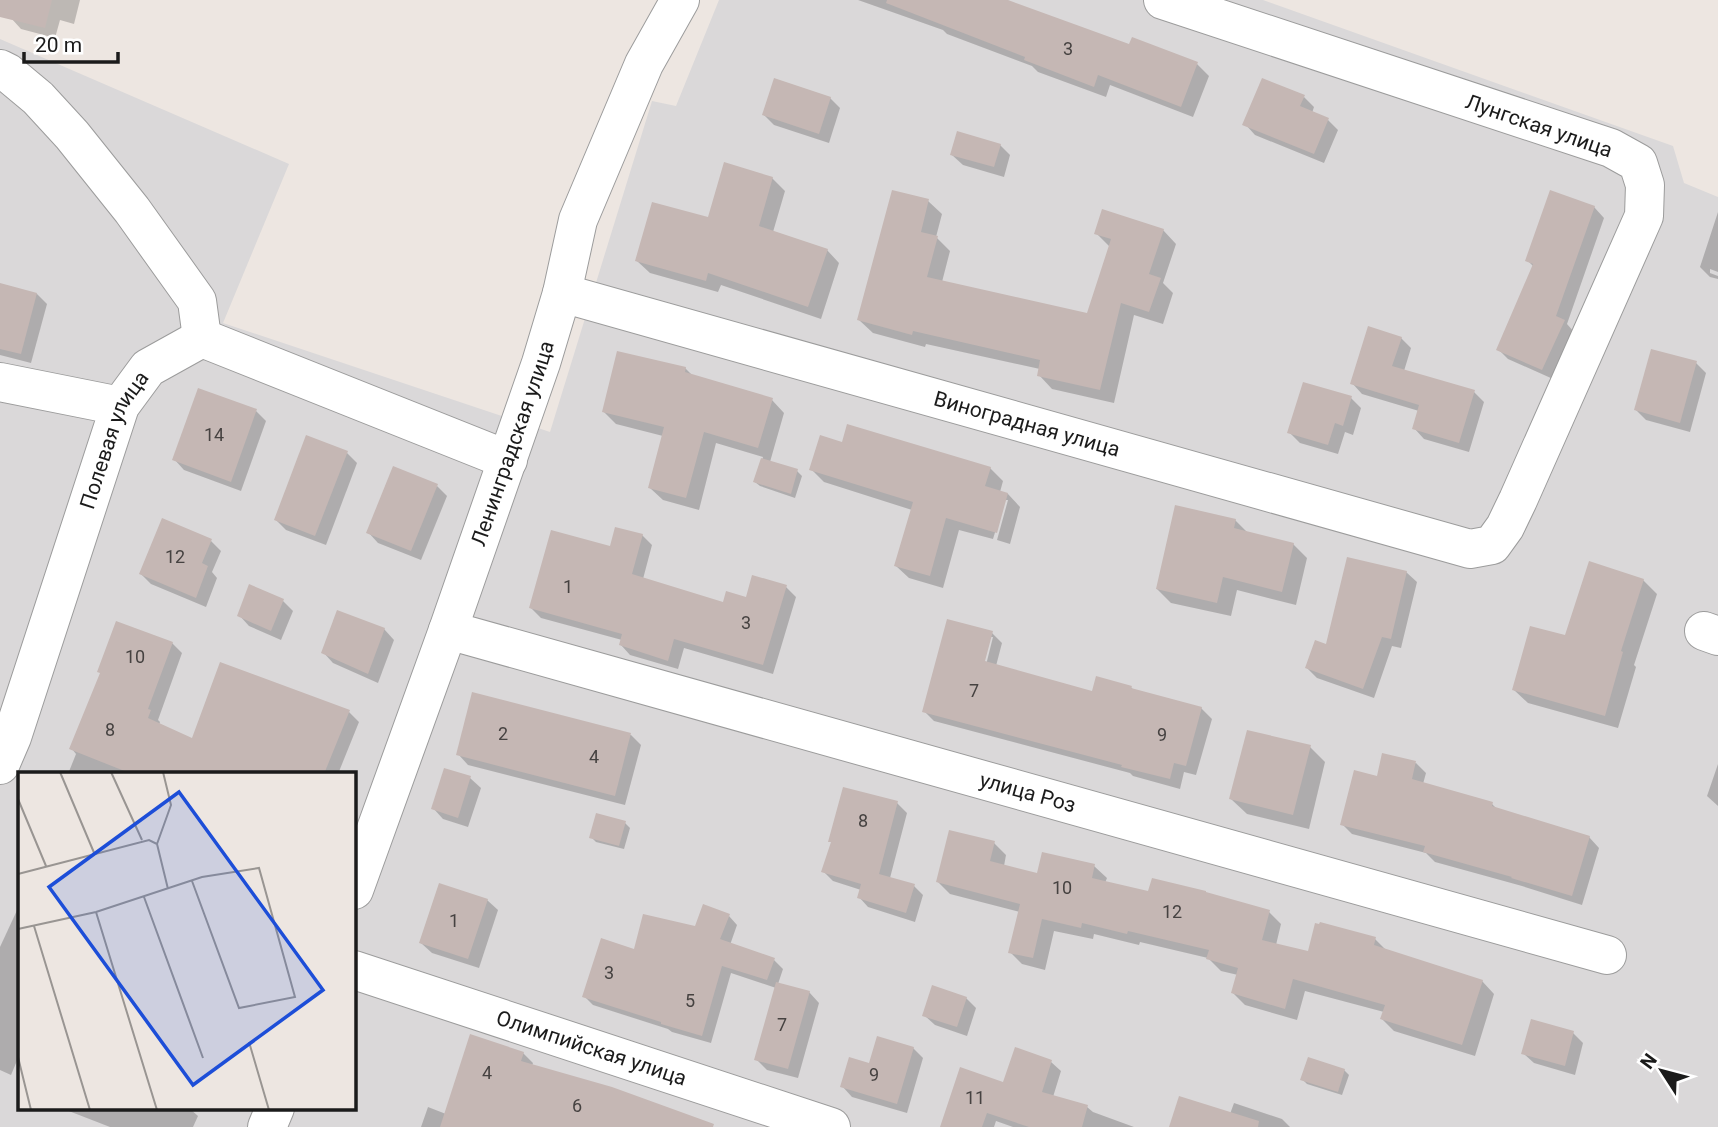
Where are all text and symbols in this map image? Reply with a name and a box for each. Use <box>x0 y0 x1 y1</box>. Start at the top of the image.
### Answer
scale bar <box>24 21 119 65</box>
text: 20 m <box>35 33 82 57</box>
house number: 3 <box>1063 38 1073 59</box>
street label: Лунгская улица <box>1462 90 1616 162</box>
street label: Ленинградская улица <box>466 338 559 549</box>
street label: Полевая улица <box>75 366 154 512</box>
street label: Виноградная улица <box>931 386 1123 462</box>
house number: 14 <box>204 424 224 445</box>
house number: 12 <box>165 546 185 567</box>
house number: 1 <box>563 576 573 597</box>
house number: 3 <box>741 612 751 633</box>
house number: 10 <box>125 646 145 667</box>
house number: 7 <box>969 680 979 701</box>
house number: 8 <box>105 719 115 740</box>
house number: 2 <box>498 723 508 744</box>
house number: 9 <box>1157 724 1167 745</box>
house number: 4 <box>589 746 599 767</box>
street label: улица Роз <box>977 768 1078 817</box>
inset map <box>18 772 355 1110</box>
house number: 8 <box>858 810 868 831</box>
house number: 10 <box>1052 877 1072 898</box>
house number: 12 <box>1162 901 1182 922</box>
house number: 1 <box>449 910 459 931</box>
house number: 3 <box>604 962 614 983</box>
house number: 5 <box>685 990 695 1011</box>
street label: Олимпийская улица <box>493 1006 690 1091</box>
house number: 7 <box>777 1014 787 1035</box>
north arrow <box>1627 1036 1697 1106</box>
text: N <box>1635 1049 1662 1073</box>
house number: 4 <box>482 1062 492 1083</box>
house number: 9 <box>869 1064 879 1085</box>
house number: 11 <box>965 1087 985 1108</box>
house number: 6 <box>572 1095 582 1116</box>

